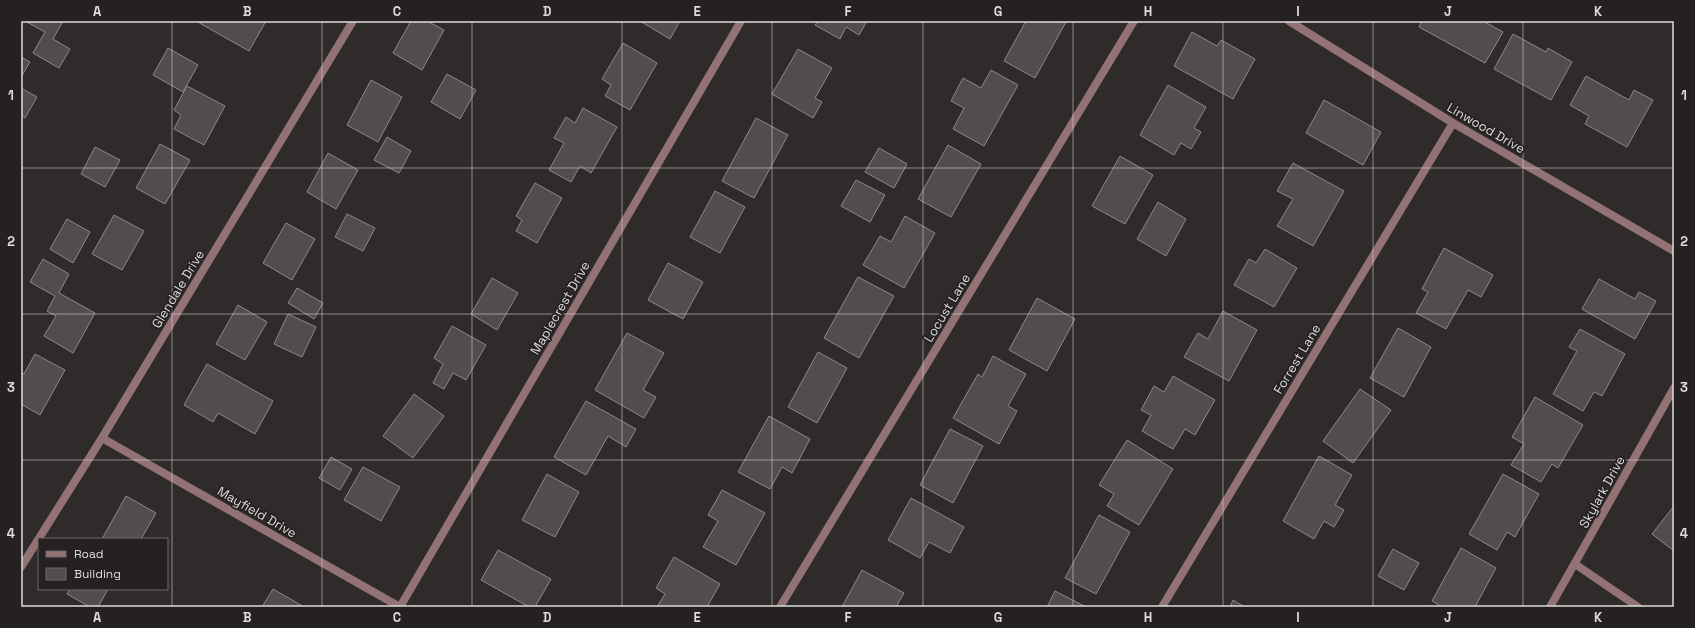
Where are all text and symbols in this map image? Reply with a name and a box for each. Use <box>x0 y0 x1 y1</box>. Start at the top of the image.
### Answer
text: A <box>93 3 102 20</box>
text: B <box>243 3 252 20</box>
text: C <box>393 3 401 20</box>
text: D <box>543 3 552 20</box>
text: E <box>693 3 701 20</box>
text: F <box>845 3 852 20</box>
text: G <box>994 3 1002 20</box>
text: H <box>1144 3 1152 20</box>
text: I <box>1296 3 1300 20</box>
text: J <box>1444 3 1452 20</box>
text: K <box>1594 3 1603 20</box>
text: 1 <box>8 87 14 104</box>
text: 1 <box>1681 87 1687 104</box>
street label: Linwood Drive <box>1444 99 1528 157</box>
text: 2 <box>7 233 15 250</box>
text: 2 <box>1680 233 1688 250</box>
street label: Glendale Drive <box>148 247 208 331</box>
street label: Maplecrest Drive <box>526 258 594 358</box>
street label: Locust Lane <box>920 271 974 345</box>
street label: Forrest Lane <box>1269 321 1325 397</box>
text: 3 <box>7 379 15 396</box>
text: 3 <box>1680 379 1688 396</box>
street label: Skylark Drive <box>1575 453 1629 531</box>
street label: Mayfield Drive <box>214 482 300 542</box>
text: 4 <box>7 525 15 542</box>
text: 4 <box>1680 525 1688 542</box>
legend <box>38 538 168 590</box>
text: Road <box>74 546 103 562</box>
text: Building <box>74 566 121 582</box>
text: A <box>93 609 102 626</box>
text: B <box>243 609 252 626</box>
text: C <box>393 609 401 626</box>
text: D <box>543 609 552 626</box>
text: E <box>693 609 701 626</box>
text: F <box>845 609 852 626</box>
text: G <box>994 609 1002 626</box>
text: H <box>1144 609 1152 626</box>
text: I <box>1296 609 1300 626</box>
text: J <box>1444 609 1452 626</box>
text: K <box>1594 609 1603 626</box>

